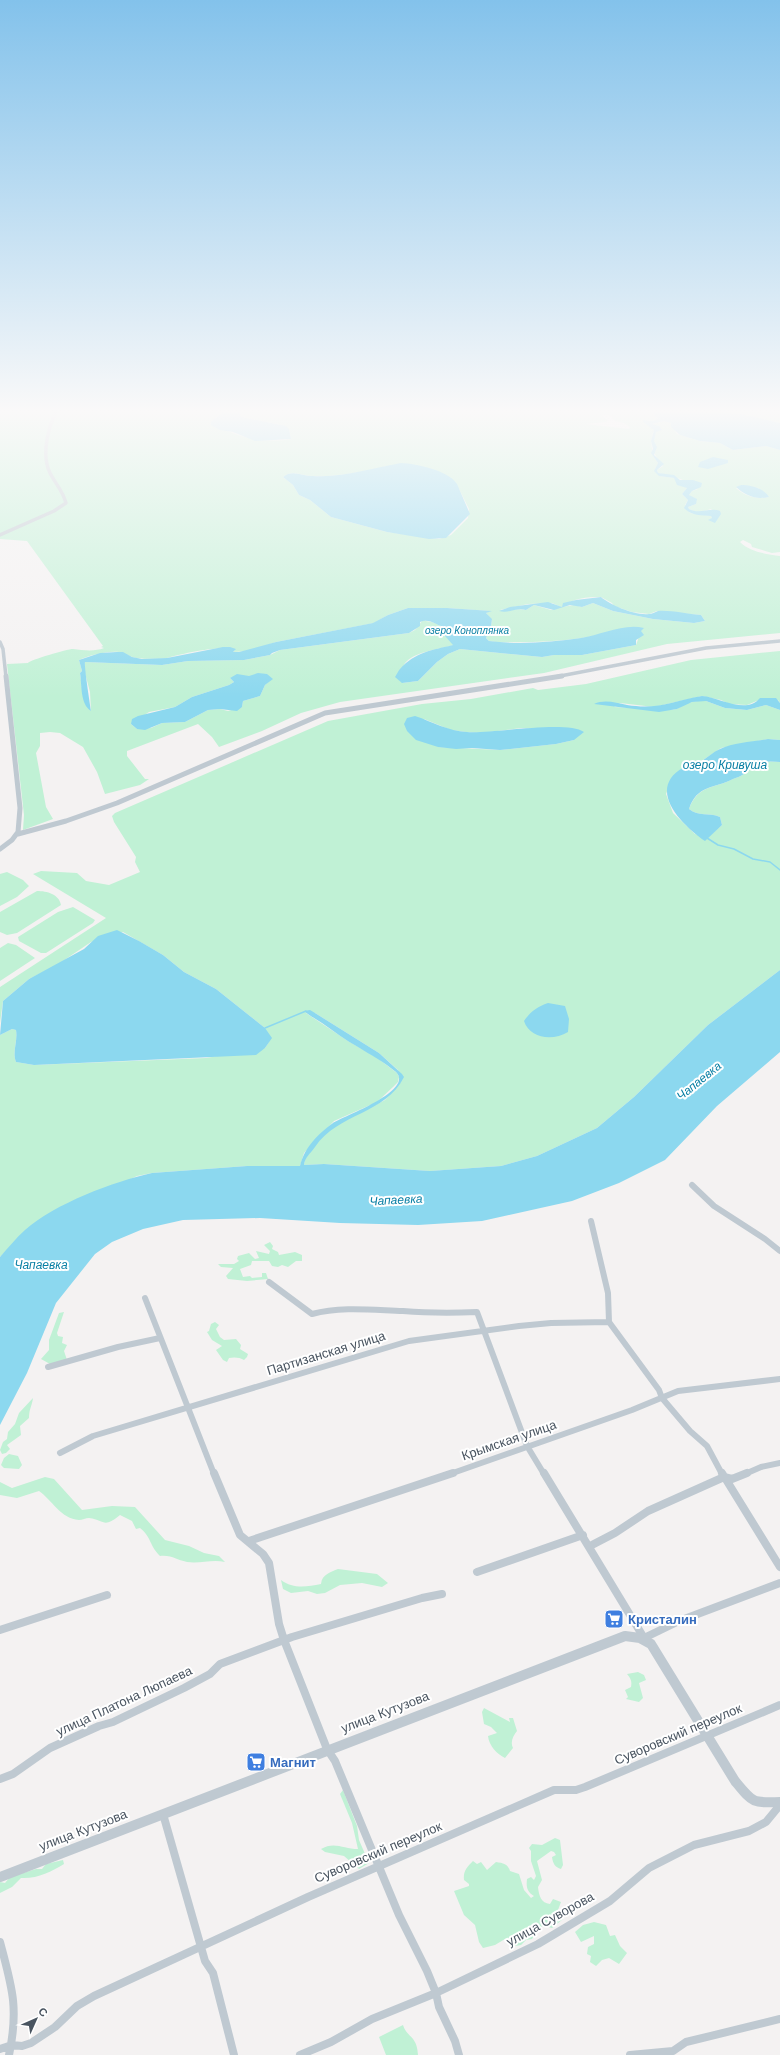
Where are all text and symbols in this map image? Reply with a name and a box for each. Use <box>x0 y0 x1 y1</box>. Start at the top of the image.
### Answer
water label: озеро Коноплянка <box>425 625 510 636</box>
water label: озеро Кривуша <box>683 758 767 772</box>
water label: Чапаевка <box>674 1059 724 1103</box>
water label: Чапаевка <box>369 1192 423 1208</box>
water label: Чапаевка <box>14 1258 68 1272</box>
street label: Партизанская улица <box>265 1328 388 1378</box>
street label: Крымская улица <box>460 1417 559 1463</box>
supermarket icon: Кристалин <box>603 1608 625 1630</box>
place label: Кристалин <box>628 1612 697 1627</box>
street label: улица Платона Люпаева <box>54 1663 195 1739</box>
street label: улица Кутузова <box>339 1688 432 1736</box>
street label: Суворовский переулок <box>612 1700 744 1768</box>
supermarket icon: Магнит <box>245 1751 267 1773</box>
place label: Магнит <box>270 1755 316 1770</box>
street label: улица Кутузова <box>37 1806 130 1854</box>
street label: Суворовский переулок <box>312 1818 444 1886</box>
street label: улица Суворова <box>504 1888 597 1949</box>
north arrow <box>16 1999 56 2039</box>
text: С <box>36 2005 50 2019</box>

